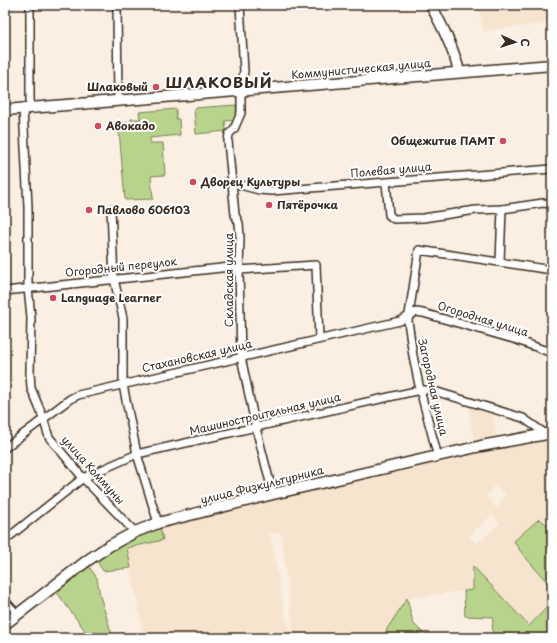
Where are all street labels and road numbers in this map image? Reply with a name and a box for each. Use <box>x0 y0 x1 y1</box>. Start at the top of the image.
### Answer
street label: Коммунистическая улица <box>291 54 431 83</box>
street label: Полевая улица <box>350 157 432 182</box>
street label: Складская улица <box>220 233 237 327</box>
street label: Огородный переулок <box>64 252 178 281</box>
street label: Огородная улица <box>436 297 531 340</box>
street label: Стахановская улица <box>140 335 254 376</box>
street label: Загородная улица <box>414 337 453 437</box>
street label: Машиностроительная улица <box>188 388 342 439</box>
street label: улица Коммуны <box>58 431 129 508</box>
street label: улица Физкультурника <box>199 461 325 508</box>

